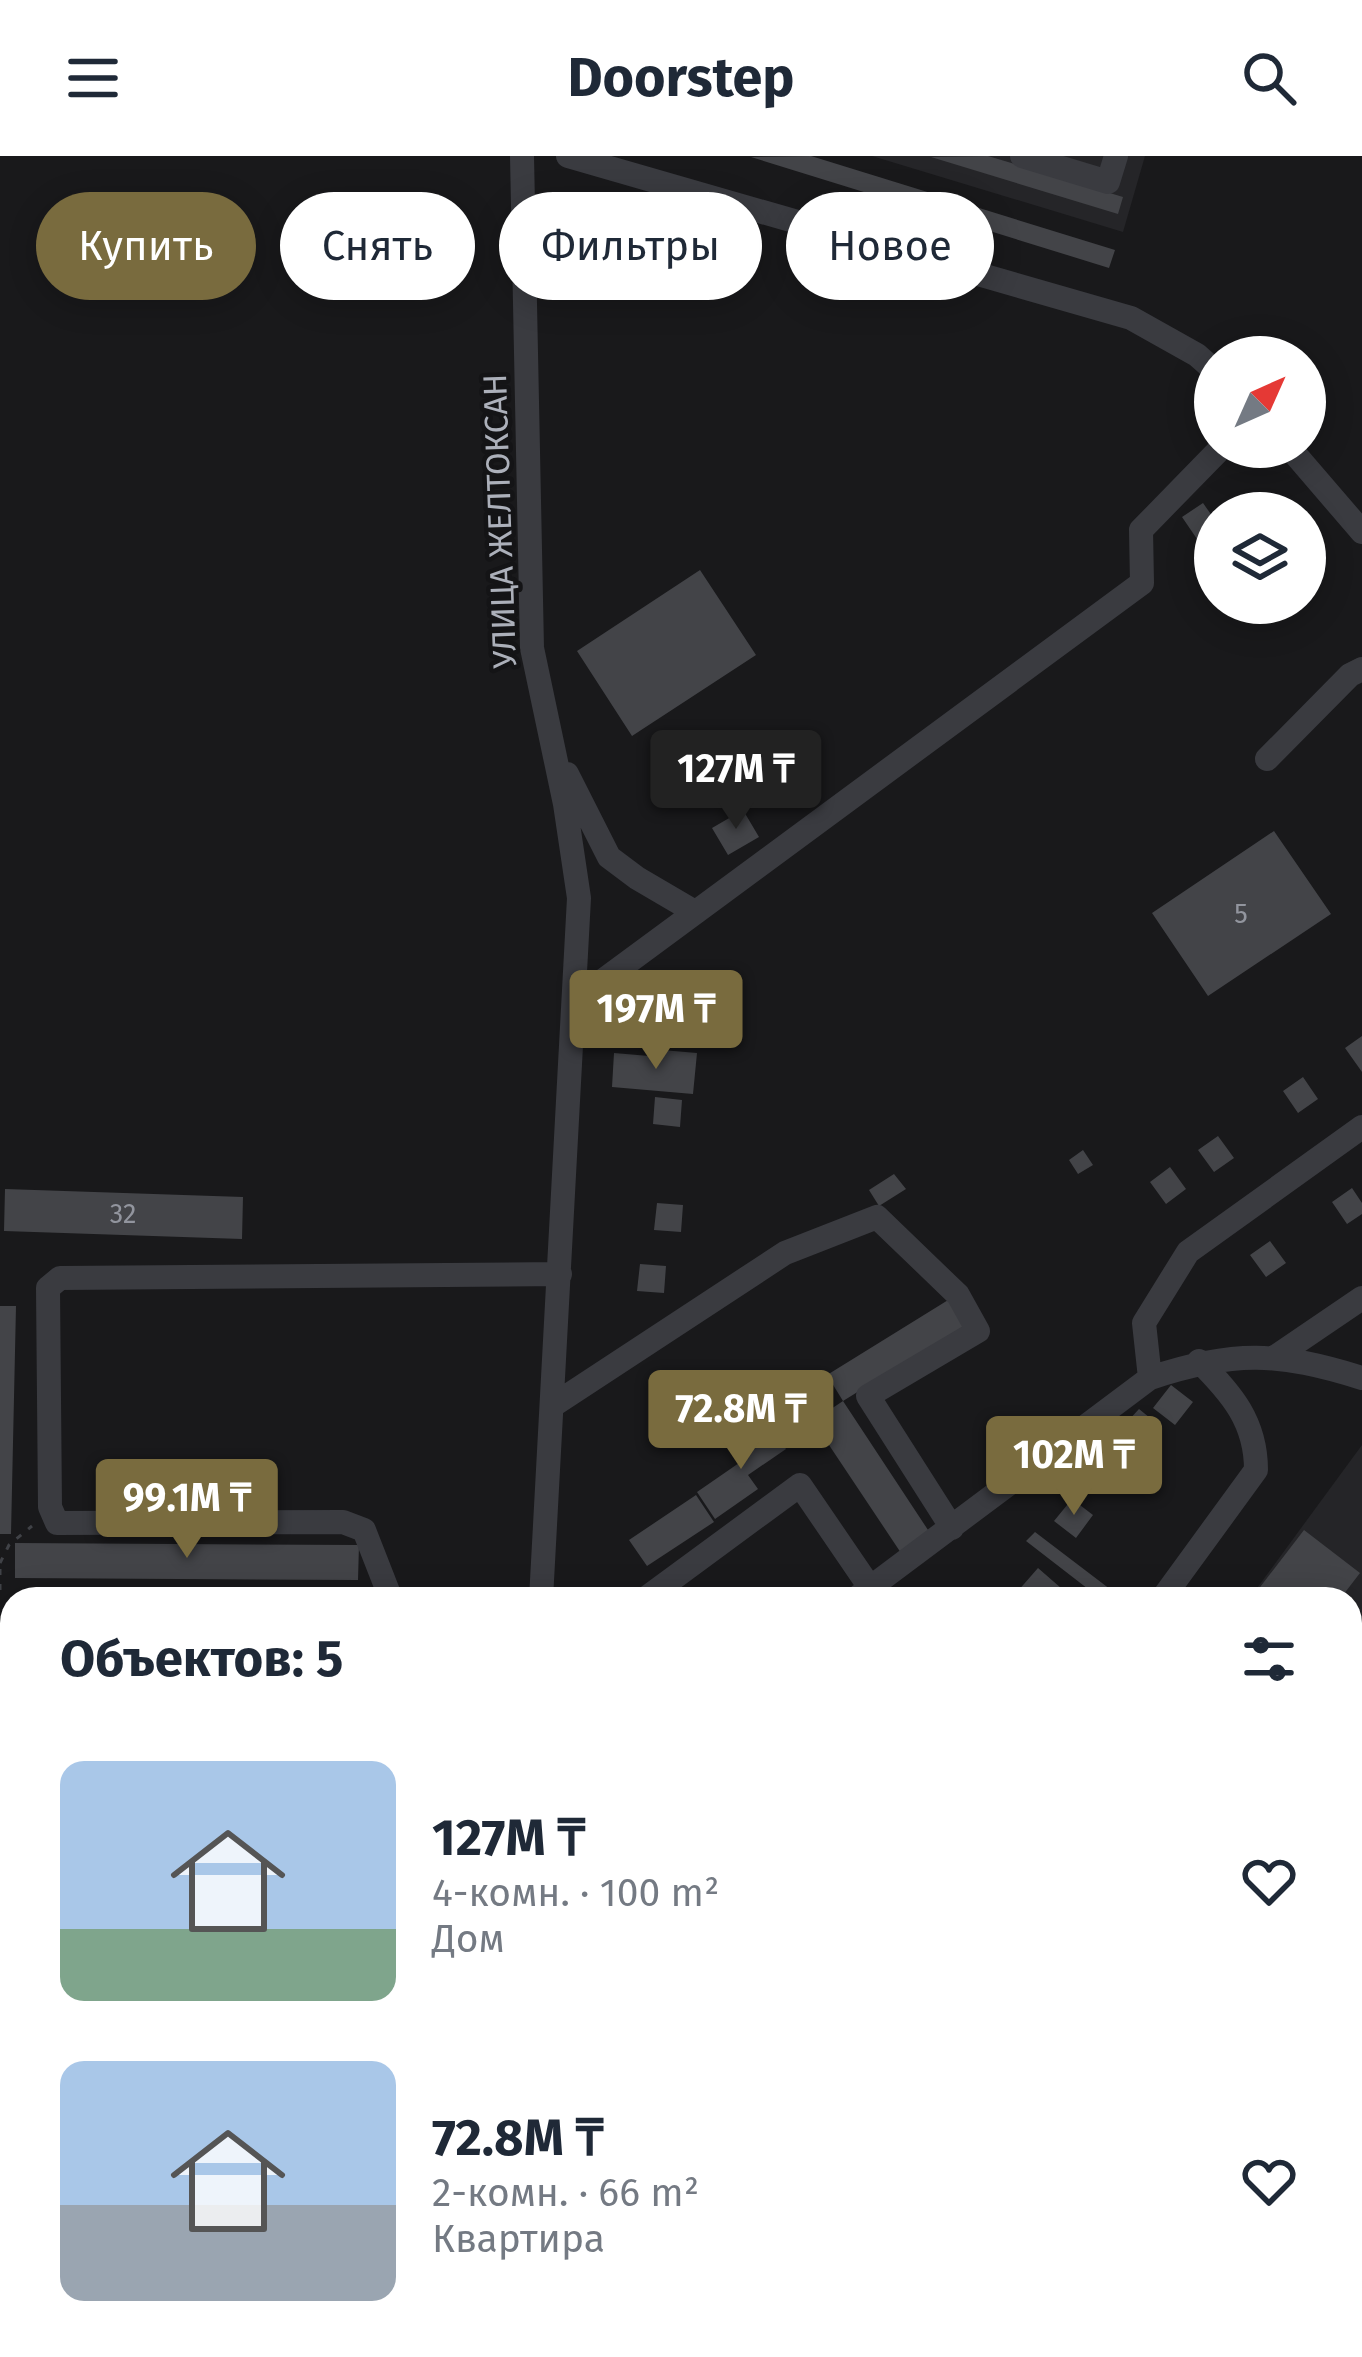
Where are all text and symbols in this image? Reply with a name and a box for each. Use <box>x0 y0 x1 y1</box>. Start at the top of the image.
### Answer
icon: menu <box>60 45 126 111</box>
icon: search <box>1236 45 1302 111</box>
text: Doorstep <box>567 46 795 110</box>
chip: Купить <box>36 192 256 300</box>
chip: Снять <box>280 192 475 300</box>
chip: Фильтры <box>499 192 762 300</box>
chip: Новое <box>786 192 994 300</box>
north arrow <box>1194 336 1326 468</box>
map controls <box>1194 336 1326 624</box>
street label: УЛИЦА ЖЕЛТОКСАН <box>475 373 525 669</box>
button: layers <box>1194 492 1326 624</box>
pin: 127M ₸ <box>638 730 834 832</box>
text: 127M ₸ <box>677 746 795 792</box>
house number: 5 <box>1234 898 1248 930</box>
pin: 197M ₸ <box>558 970 754 1072</box>
text: 197M ₸ <box>597 986 715 1032</box>
house number: 32 <box>110 1198 136 1230</box>
pin: 72.8M ₸ <box>630 1370 852 1472</box>
text: 72.8M ₸ <box>675 1386 807 1432</box>
pin: 102M ₸ <box>976 1416 1172 1518</box>
text: 102M ₸ <box>1013 1432 1135 1478</box>
pin: 99.1M ₸ <box>76 1459 298 1561</box>
text: 99.1M ₸ <box>123 1475 251 1521</box>
icon: filters <box>1236 1626 1302 1692</box>
text: Объектов: 5 <box>60 1628 343 1690</box>
text: 127M ₸ <box>432 1807 585 1869</box>
icon: home <box>156 1809 300 1953</box>
icon: heart <box>1236 1848 1302 1914</box>
text: 4-комн. · 100 m² <box>432 1870 719 1916</box>
text: Дом <box>432 1916 505 1962</box>
text: 72.8M ₸ <box>432 2107 604 2169</box>
icon: home <box>156 2109 300 2253</box>
icon: heart <box>1236 2148 1302 2214</box>
text: 2-комн. · 66 m² <box>432 2170 699 2216</box>
text: Квартира <box>432 2216 605 2262</box>

